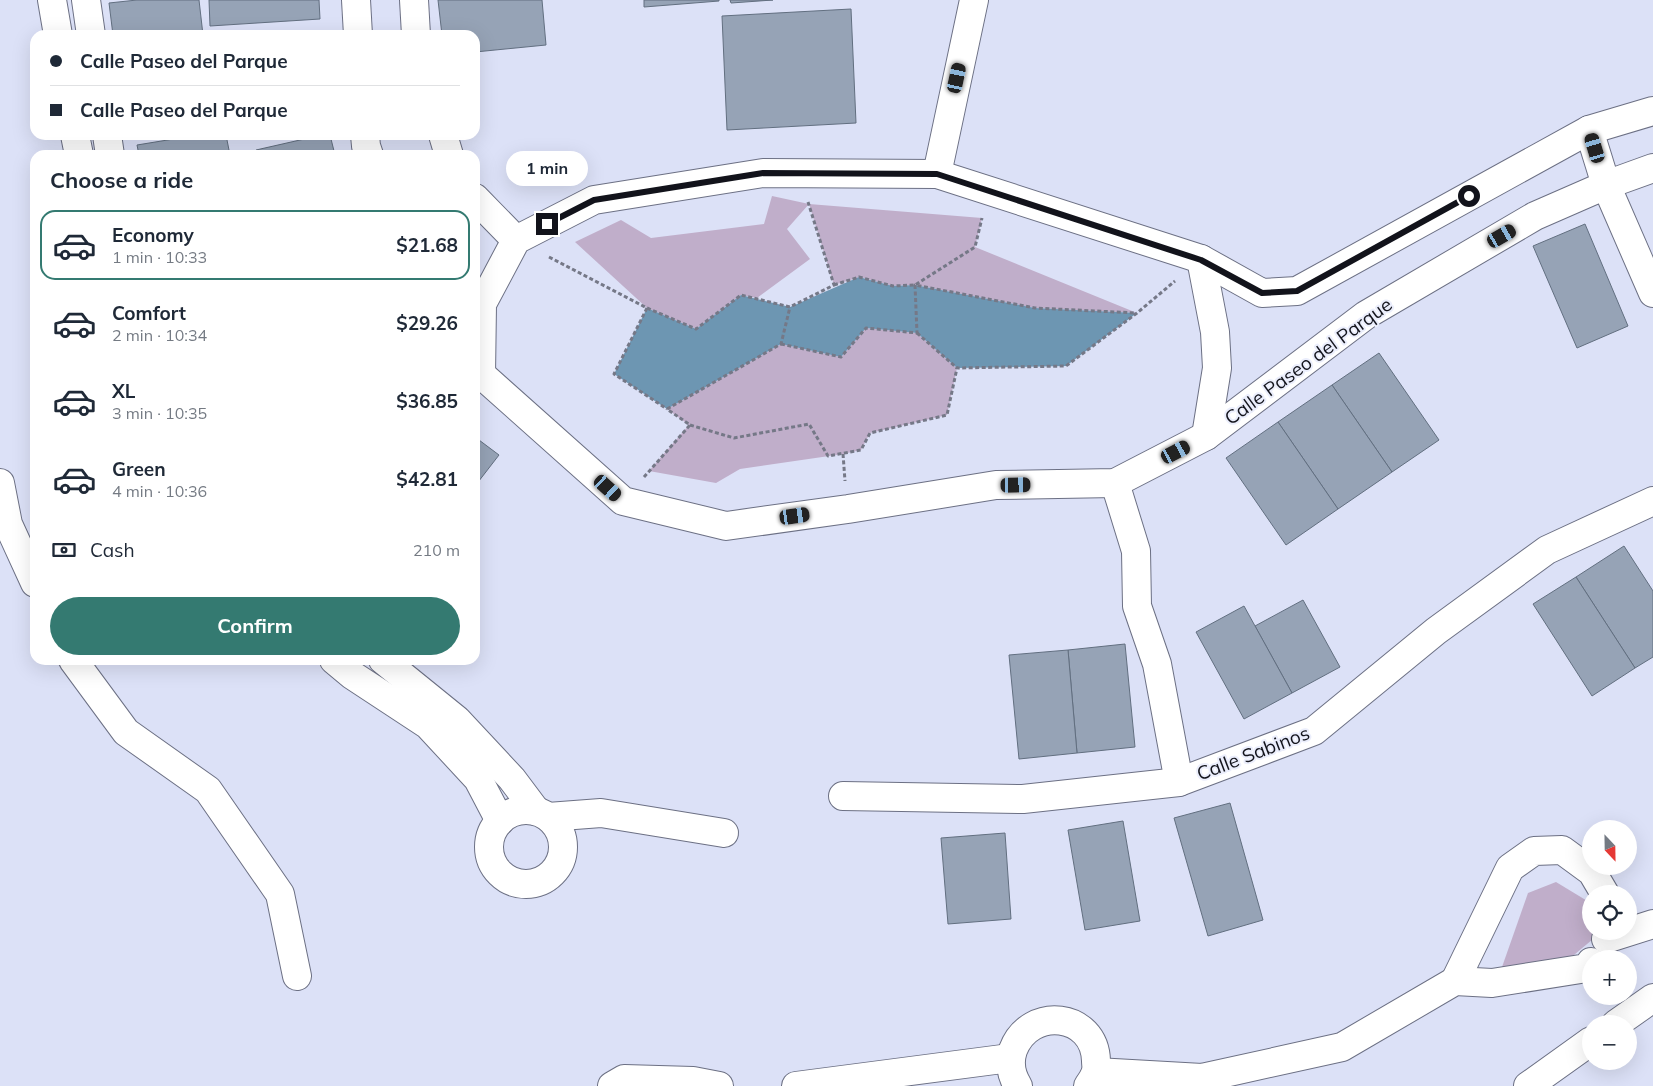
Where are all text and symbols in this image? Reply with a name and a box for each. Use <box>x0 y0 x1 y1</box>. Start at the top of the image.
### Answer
text: Calle Paseo del Parque <box>80 49 288 73</box>
car <box>946 62 967 94</box>
text: Calle Paseo del Parque <box>80 98 288 122</box>
car <box>1583 131 1606 165</box>
callout: 1 min <box>506 152 588 186</box>
text: 1 min <box>526 158 568 178</box>
text: Choose a ride <box>50 166 193 194</box>
route start <box>1458 185 1480 207</box>
route end <box>536 213 558 235</box>
car <box>1485 222 1518 250</box>
icon: car <box>52 223 97 268</box>
text: Economy <box>112 223 194 247</box>
text: $21.68 <box>396 233 458 257</box>
text: 1 min · 10:33 <box>112 247 207 267</box>
street label: Calle Paseo del Parque <box>1220 292 1396 430</box>
icon: car <box>52 301 97 346</box>
text: Comfort <box>112 301 186 325</box>
text: $29.26 <box>396 311 458 335</box>
text: 2 min · 10:34 <box>112 325 207 345</box>
icon: car <box>52 379 97 424</box>
text: XL <box>112 379 135 403</box>
text: $36.85 <box>396 389 458 413</box>
text: 3 min · 10:35 <box>112 403 207 423</box>
car <box>1159 438 1192 466</box>
icon: car <box>52 457 97 502</box>
text: Green <box>112 457 166 481</box>
text: $42.81 <box>396 467 458 491</box>
car <box>591 472 624 504</box>
car <box>1000 477 1031 493</box>
text: 4 min · 10:36 <box>112 481 207 501</box>
car <box>779 506 810 526</box>
icon: cash <box>50 536 78 564</box>
text: Cash <box>90 538 135 562</box>
text: 210 m <box>413 540 460 560</box>
button: Confirm <box>50 597 460 655</box>
street label: Calle Sabinos <box>1193 720 1313 786</box>
north arrow <box>1582 820 1638 875</box>
map controls <box>1582 820 1637 1070</box>
button: locate <box>1582 885 1637 940</box>
button: + <box>1582 950 1637 1005</box>
button: − <box>1582 1015 1637 1070</box>

